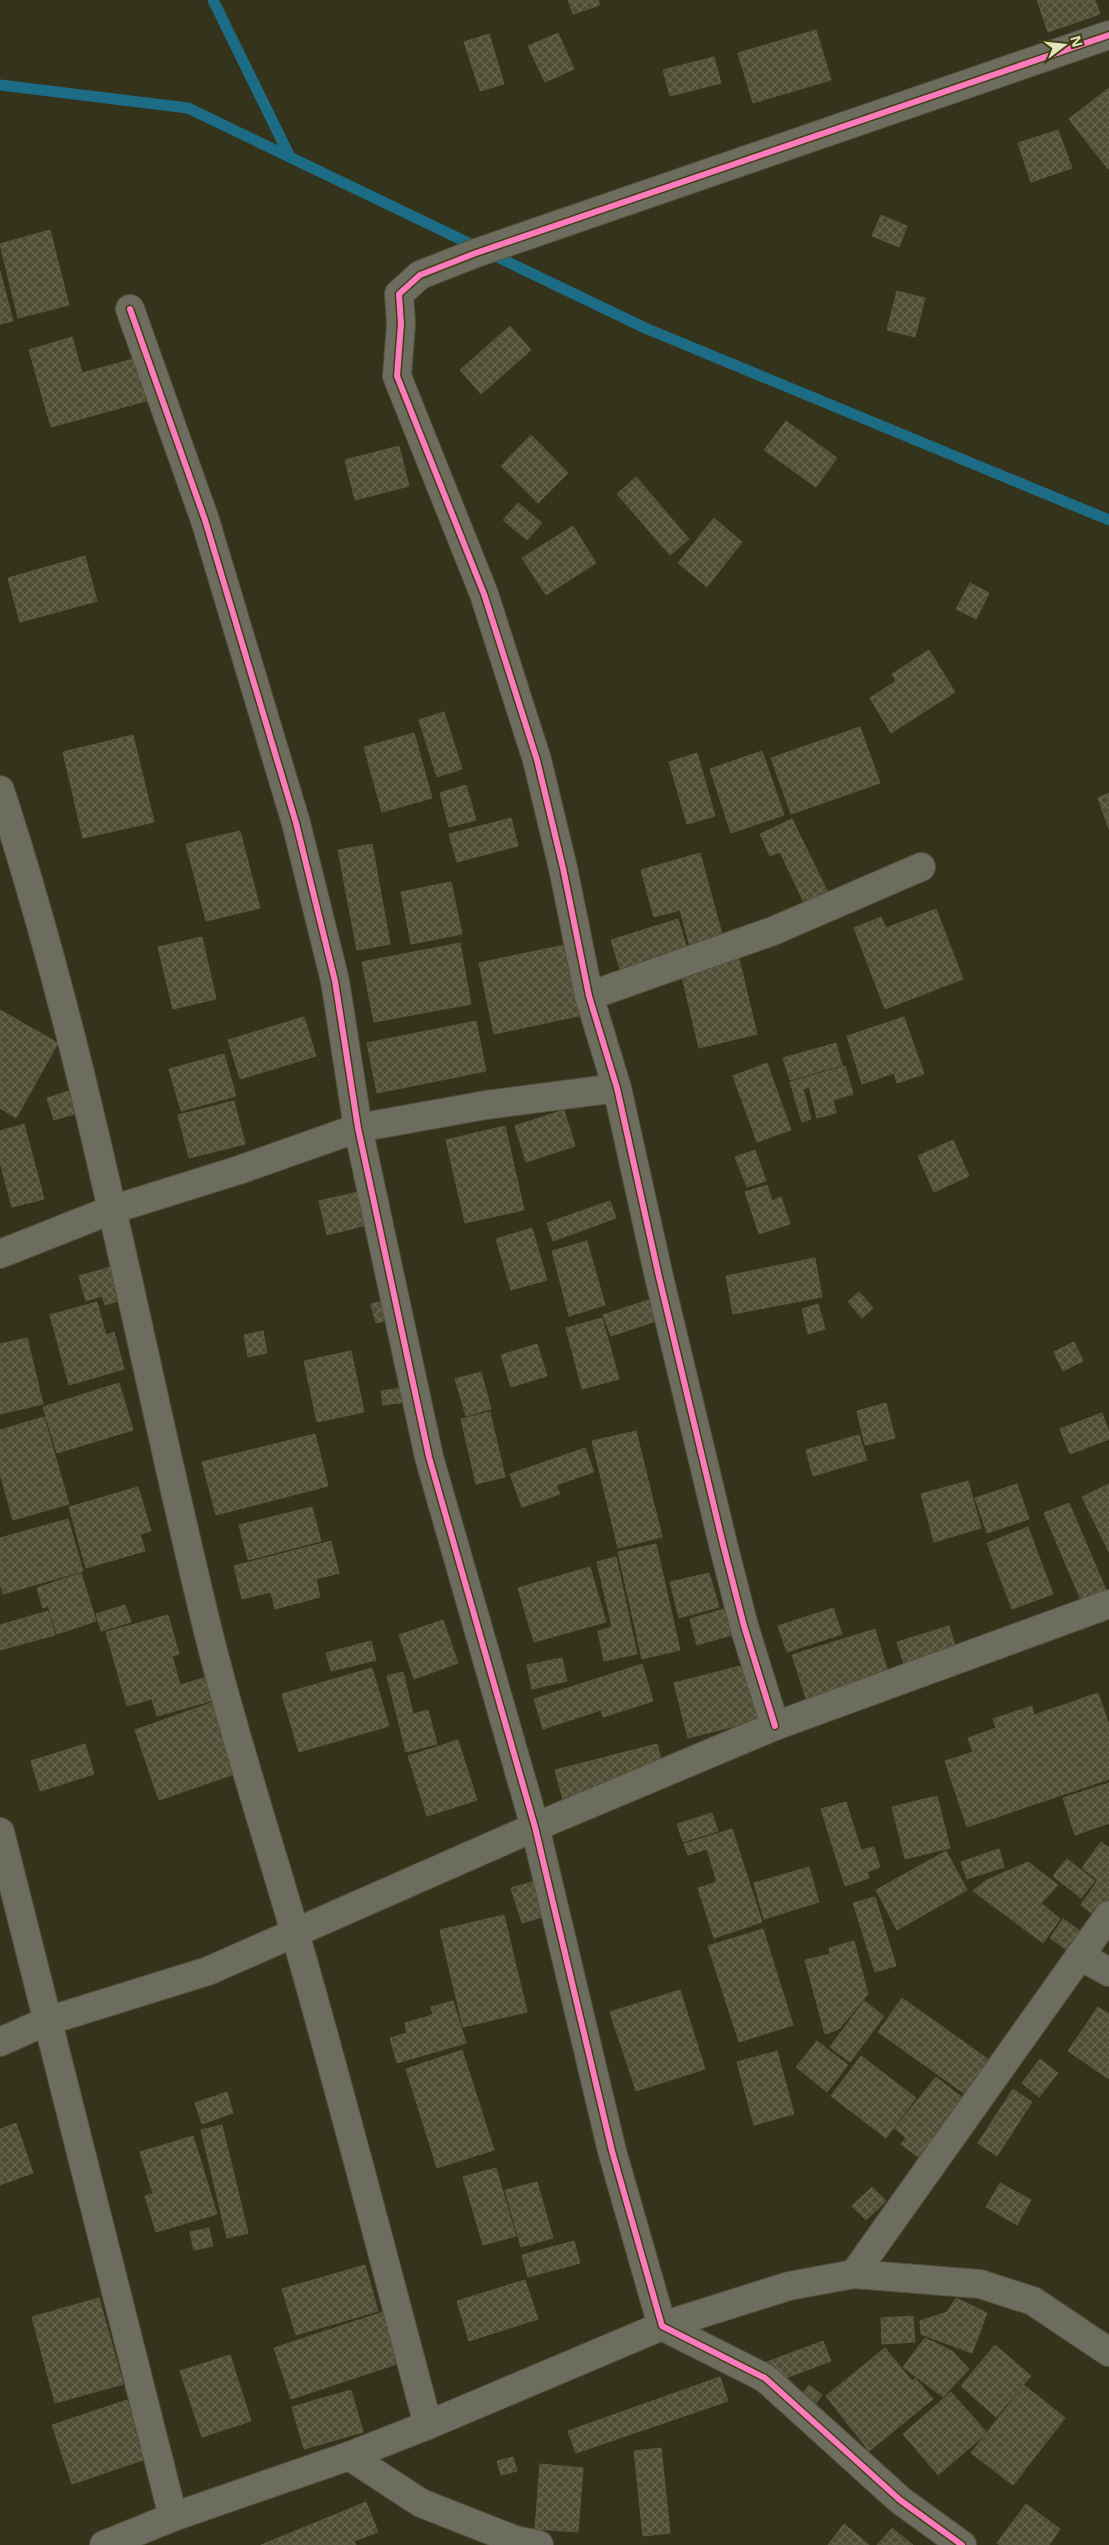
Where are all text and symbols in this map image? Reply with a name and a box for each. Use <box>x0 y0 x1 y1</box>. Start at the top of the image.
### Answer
north arrow <box>1039 20 1089 70</box>
text: N <box>1066 33 1088 49</box>

